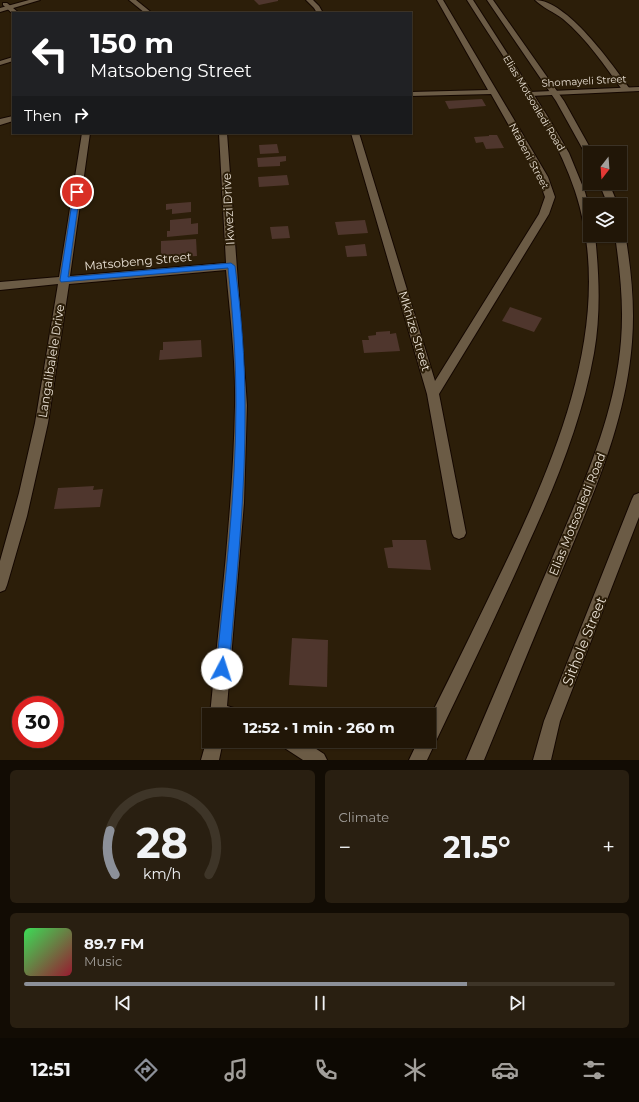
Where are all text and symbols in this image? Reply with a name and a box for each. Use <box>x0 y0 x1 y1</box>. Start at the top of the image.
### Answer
text: 150 m <box>90 26 174 60</box>
icon: left <box>24 28 76 80</box>
street label: Elias Motsoaledi Road <box>500 53 568 153</box>
text: Matsobeng Street <box>90 60 252 82</box>
street label: Shomayeli Street <box>541 72 627 90</box>
icon: right <box>70 104 92 126</box>
text: Then <box>24 106 62 125</box>
street label: Ntabeni Street <box>506 121 552 191</box>
north arrow <box>583 146 627 190</box>
map controls <box>583 146 627 242</box>
street label: Ikwezi Drive <box>219 173 237 245</box>
pin <box>60 175 94 209</box>
icon: arrive <box>66 181 88 203</box>
button: layers <box>583 198 627 242</box>
street label: Matsobeng Street <box>84 249 193 273</box>
street label: Mkhize Street <box>396 289 434 373</box>
street label: Langalibalele Drive <box>35 303 67 419</box>
street label: Elias Motsoaledi Road <box>545 450 609 578</box>
street label: Sithole Street <box>558 594 610 688</box>
position arrow <box>201 648 243 690</box>
speed limit sign: 30 <box>12 696 64 748</box>
text: 12:52 · 1 min · 260 m <box>243 718 395 737</box>
text: Climate <box>339 809 389 825</box>
text: 28 <box>136 817 188 867</box>
text: 21.5° <box>443 829 511 866</box>
text: − <box>339 834 351 861</box>
text: + <box>602 834 615 861</box>
text: km/h <box>143 864 181 882</box>
text: 89.7 FM <box>84 934 144 953</box>
text: Music <box>84 953 122 969</box>
icon: previous <box>112 992 134 1014</box>
icon: pause <box>309 992 331 1014</box>
icon: next <box>506 992 528 1014</box>
icon: directions <box>132 1056 160 1084</box>
icon: music <box>222 1056 250 1084</box>
icon: phone <box>312 1056 340 1084</box>
icon: climate <box>401 1056 429 1084</box>
icon: car <box>491 1056 519 1084</box>
icon: filters <box>580 1056 608 1084</box>
text: 12:51 <box>31 1059 71 1081</box>

